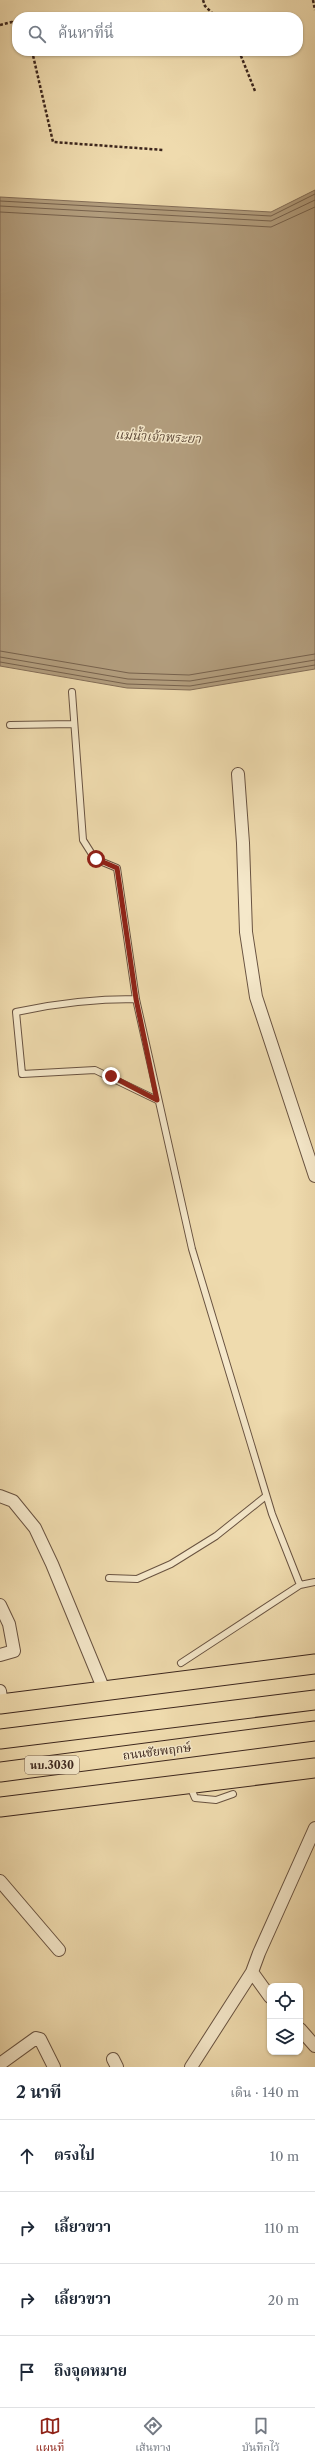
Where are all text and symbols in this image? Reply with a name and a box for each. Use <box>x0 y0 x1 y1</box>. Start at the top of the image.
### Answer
search box <box>12 12 303 56</box>
icon: search <box>26 23 48 45</box>
text: ค้นหาที่นี่ <box>58 23 114 42</box>
water label: แม่น้ำเจ้าพระยา <box>115 425 202 446</box>
route start <box>87 850 105 868</box>
route end <box>102 1067 120 1085</box>
street label: ถนนชัยพฤกษ์ <box>122 1739 193 1763</box>
road number: นบ.3030 <box>25 1756 79 1774</box>
map controls <box>267 1983 303 2055</box>
button: locate <box>267 1983 303 2019</box>
button: layers <box>267 2019 303 2055</box>
text: 2 นาที <box>16 2082 61 2102</box>
text: เดิน · 140 m <box>230 2084 299 2100</box>
icon: ahead <box>16 2145 38 2167</box>
text: ตรงไป <box>54 2145 95 2164</box>
text: 10 m <box>270 2148 299 2164</box>
icon: right <box>16 2217 38 2239</box>
text: เลี้ยวขวา <box>54 2217 111 2236</box>
text: 110 m <box>264 2220 299 2236</box>
icon: right <box>16 2289 38 2311</box>
text: เลี้ยวขวา <box>54 2289 111 2308</box>
text: 20 m <box>268 2292 299 2308</box>
icon: arrive <box>16 2361 38 2383</box>
text: ถึงจุดหมาย <box>54 2361 127 2380</box>
tab: แผนที่ <box>35 2415 64 2457</box>
tab: เส้นทาง <box>135 2415 171 2457</box>
tab: บันทึกไว้ <box>242 2415 280 2457</box>

